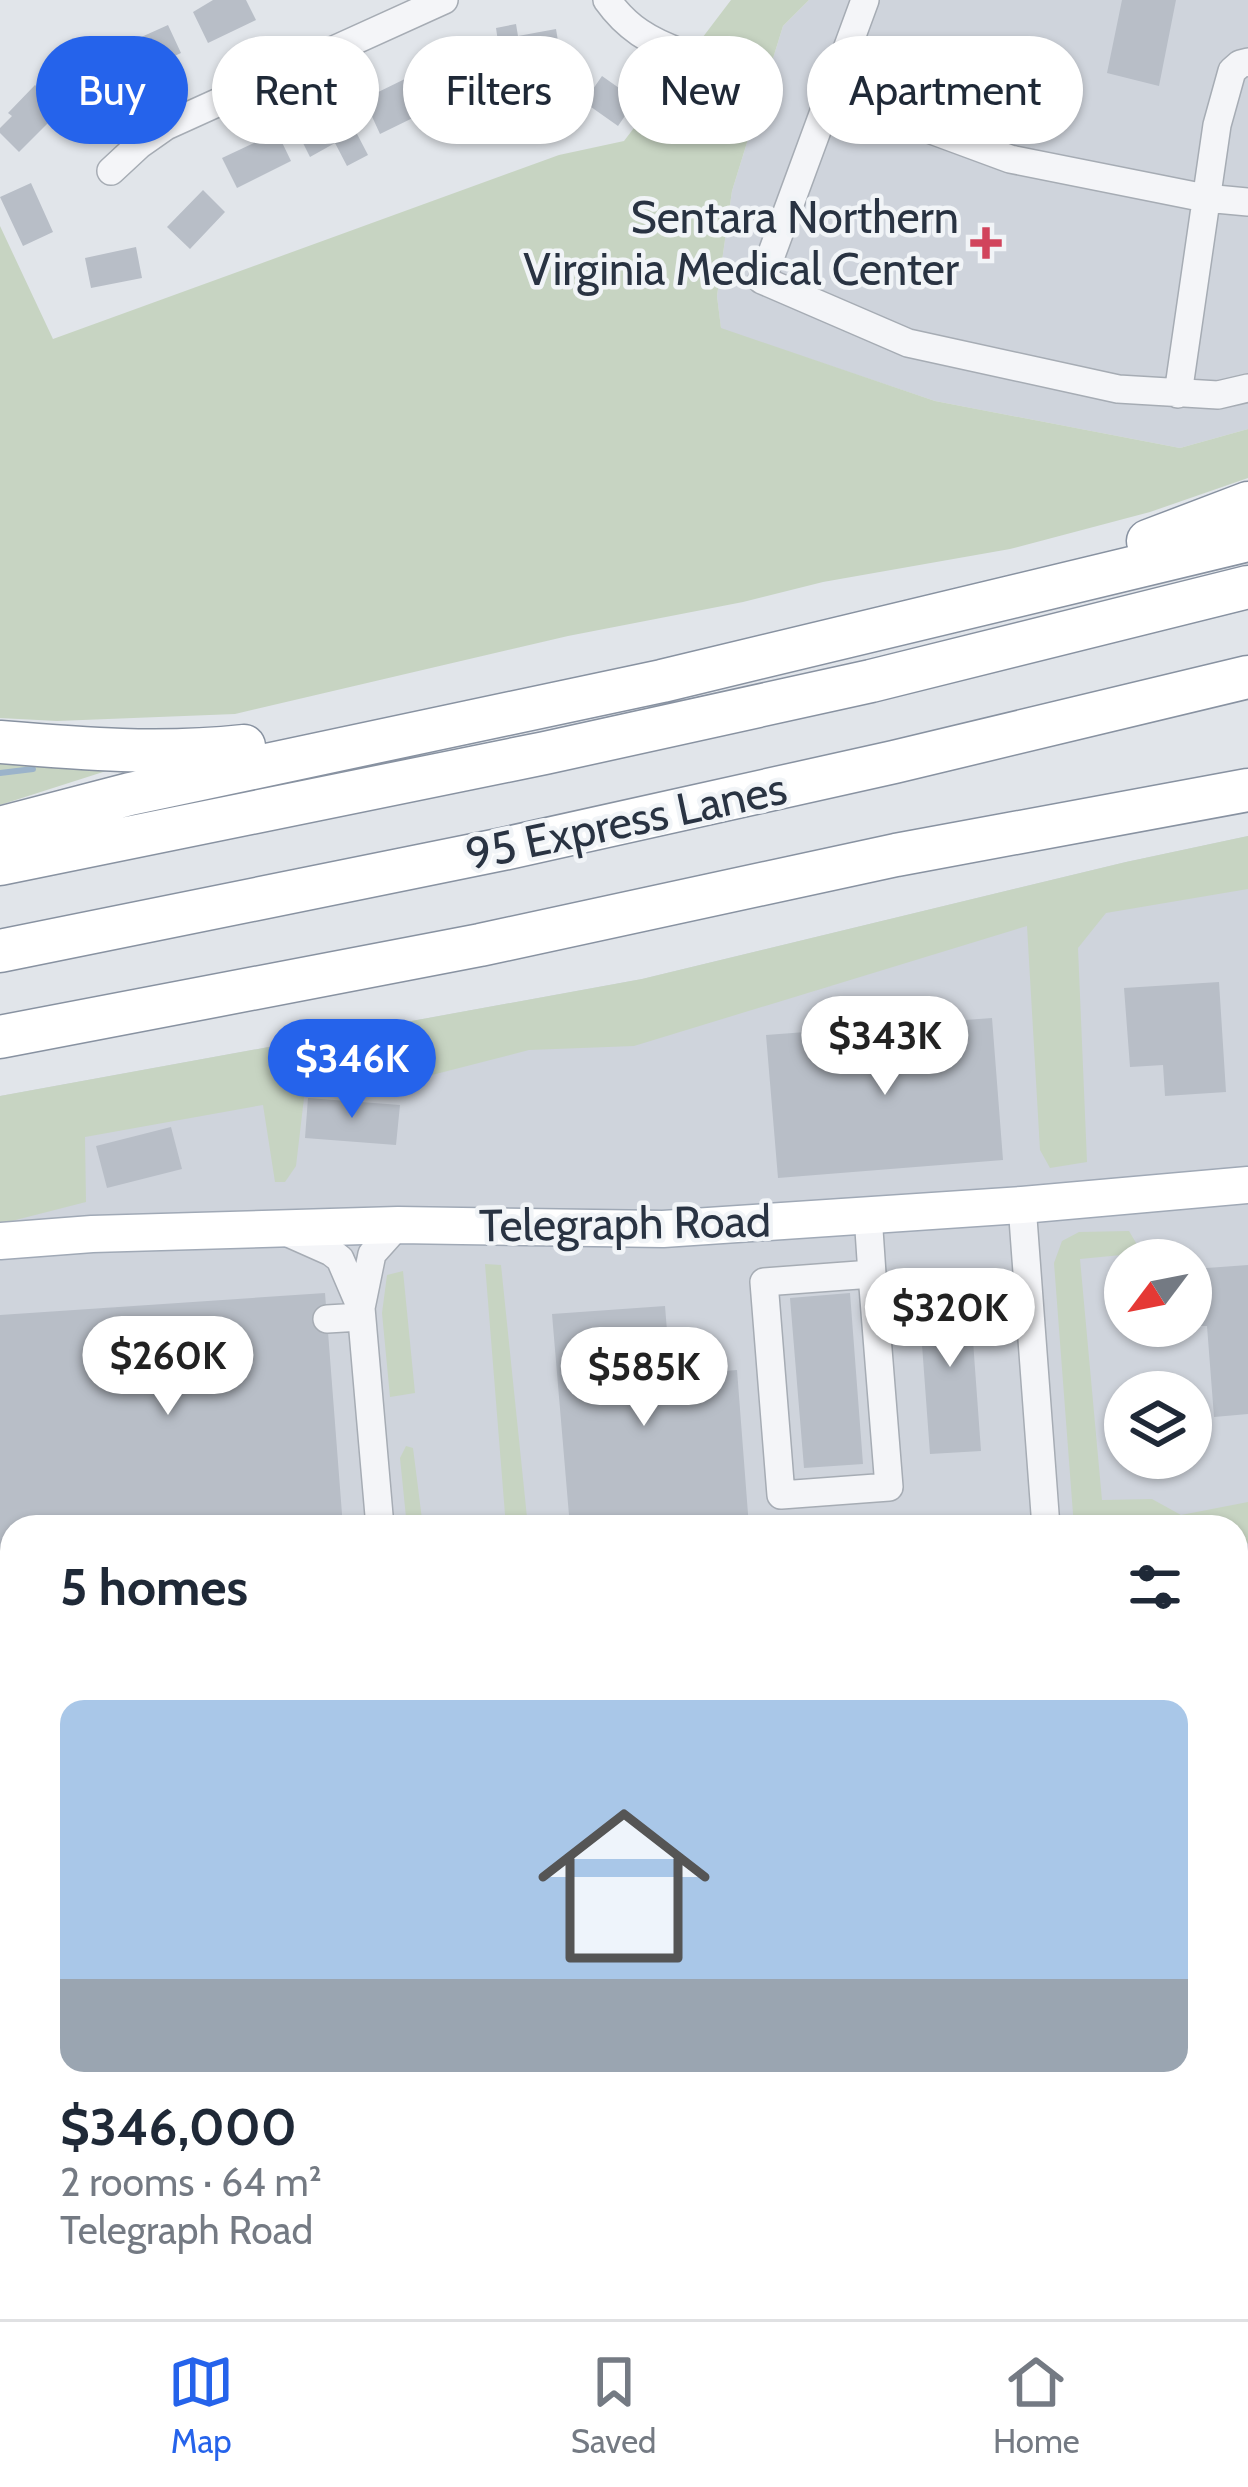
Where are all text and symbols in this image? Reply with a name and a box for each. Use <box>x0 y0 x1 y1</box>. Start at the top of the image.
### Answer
chip: Buy <box>36 36 188 144</box>
chip: Rent <box>212 36 379 144</box>
chip: Filters <box>403 36 594 144</box>
chip: New <box>618 36 783 144</box>
chip: Apartment <box>807 36 1083 144</box>
place label: Sentara Northern Virginia Medical Center <box>523 190 960 296</box>
marker: Sentara Northern Virginia Medical Center <box>970 227 1002 259</box>
street label: 95 Express Lanes <box>461 761 791 881</box>
pin: $343K <box>801 996 969 1098</box>
text: $343K <box>828 1011 942 1059</box>
pin: $346K <box>268 1019 436 1121</box>
text: $346K <box>295 1034 409 1082</box>
street label: Telegraph Road <box>479 1193 771 1253</box>
north arrow <box>1104 1239 1212 1347</box>
map controls <box>1104 1239 1212 1479</box>
pin: $320K <box>866 1268 1034 1370</box>
text: $320K <box>892 1283 1008 1331</box>
pin: $260K <box>84 1316 252 1418</box>
pin: $585K <box>560 1327 728 1429</box>
text: $260K <box>109 1331 227 1379</box>
text: $585K <box>588 1342 700 1390</box>
button: layers <box>1104 1371 1212 1479</box>
icon: filters <box>1122 1554 1188 1620</box>
text: 5 homes <box>60 1556 248 1618</box>
icon: home <box>516 1778 732 1994</box>
text: $346,000 <box>60 2096 297 2158</box>
text: 2 rooms · 64 m² <box>60 2158 322 2206</box>
text: Telegraph Road <box>60 2206 313 2254</box>
tab: Map <box>168 2349 234 2461</box>
tab: Saved <box>571 2349 656 2461</box>
tab: Home <box>993 2349 1080 2461</box>

